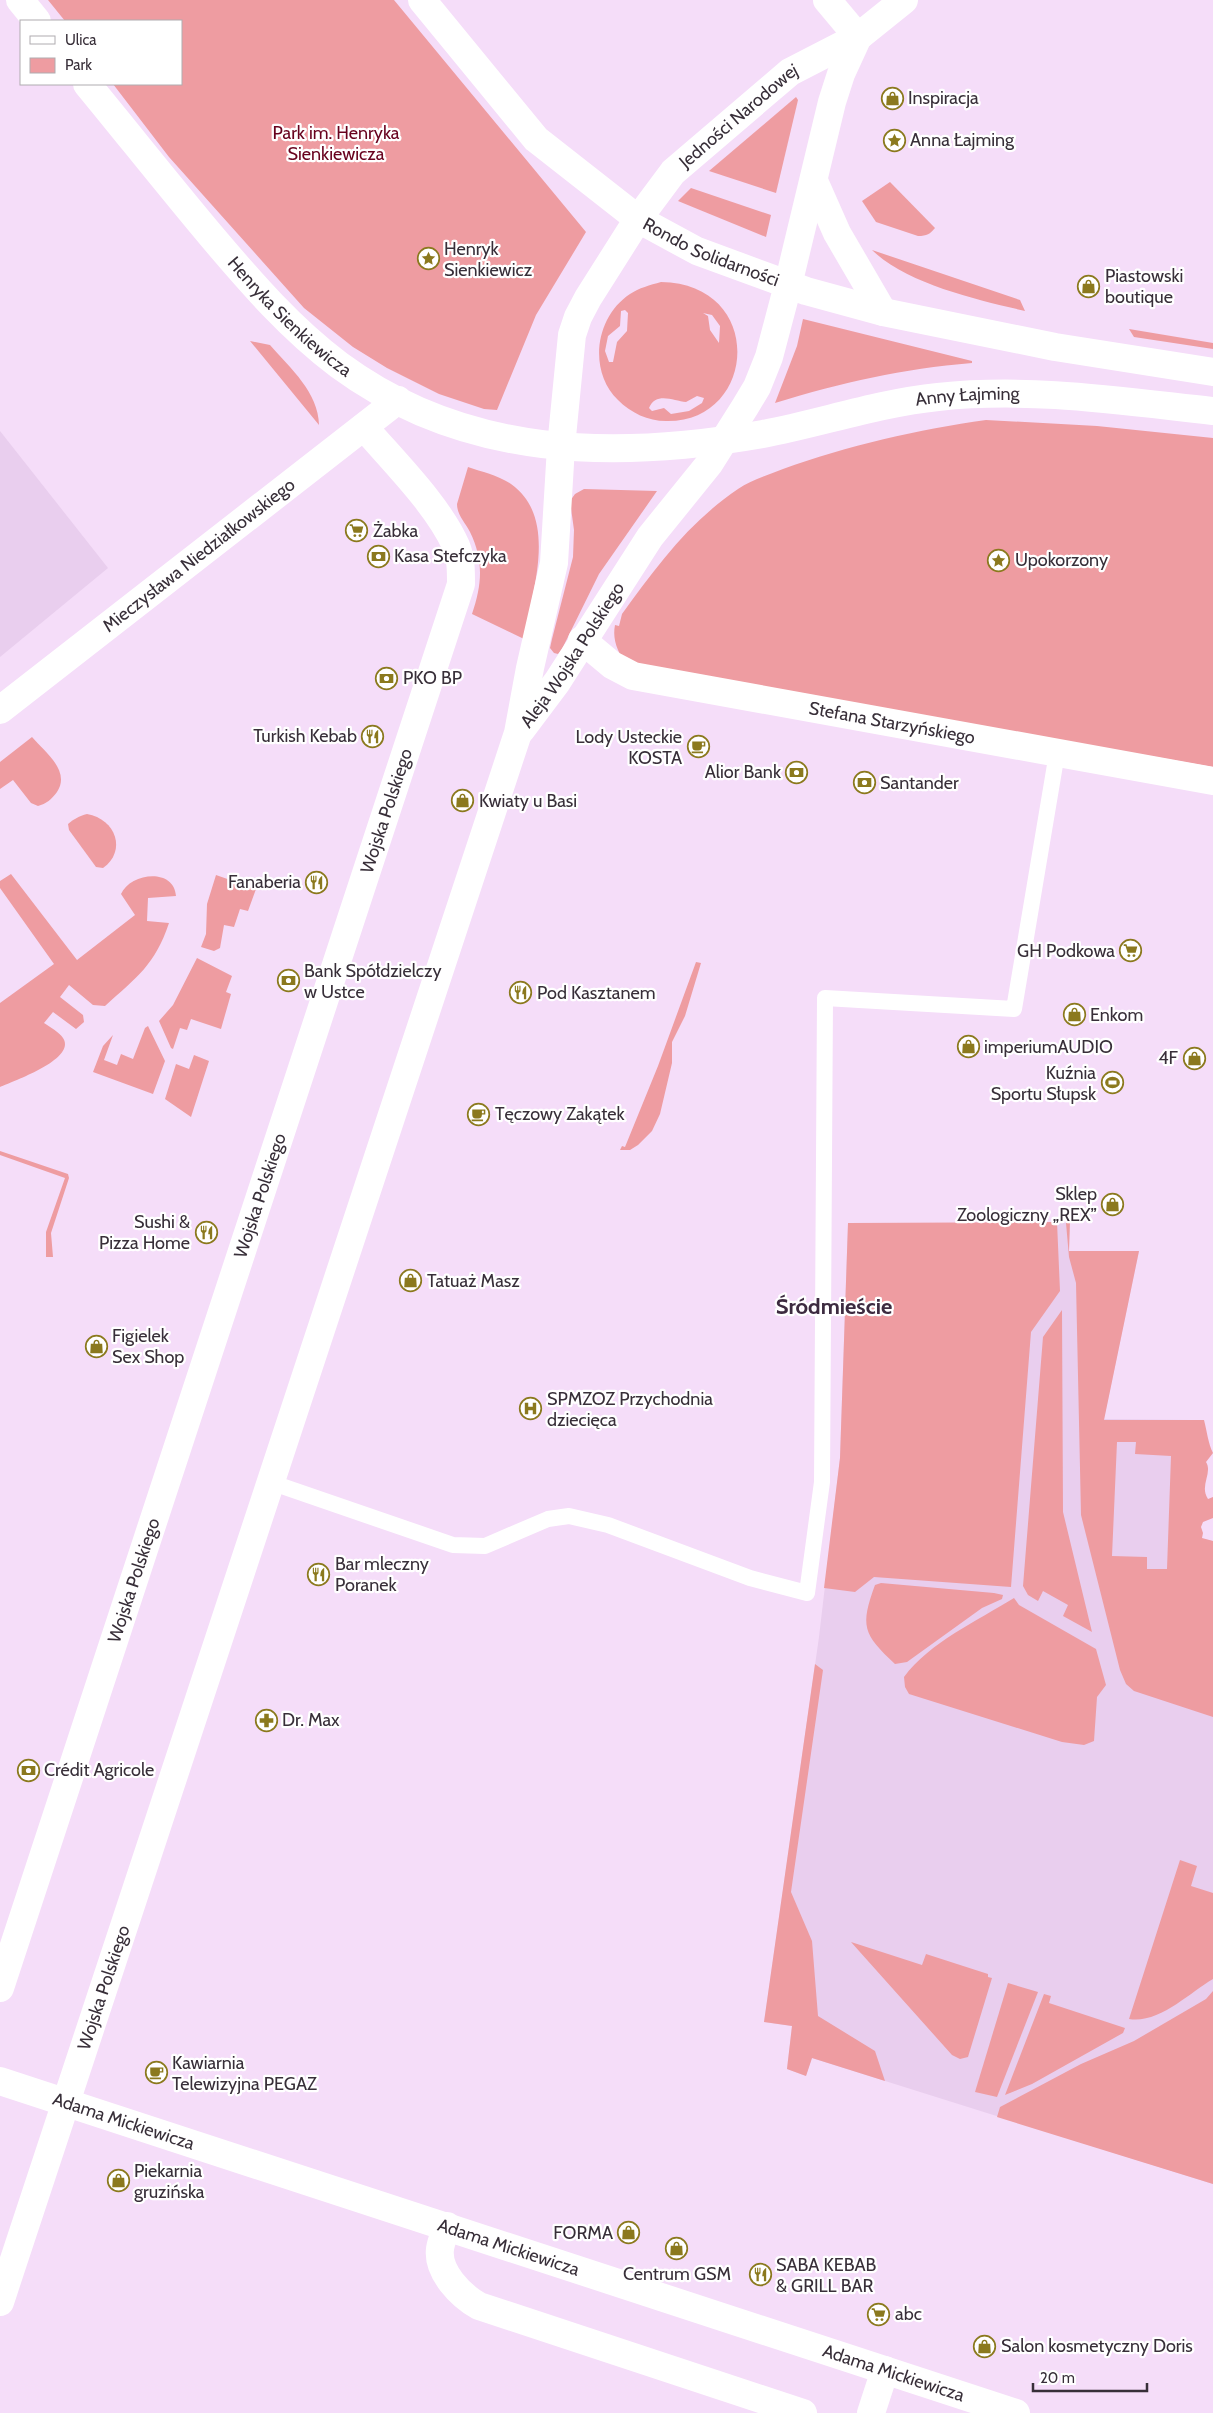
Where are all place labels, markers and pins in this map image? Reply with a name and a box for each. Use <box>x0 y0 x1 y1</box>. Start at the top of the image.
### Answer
shop icon: Inspiracja <box>880 86 904 110</box>
place label: Inspiracja <box>908 87 979 109</box>
place icon: Anna Łajming <box>882 128 906 152</box>
place label: Anna Łajming <box>910 129 1015 151</box>
place label: Henryk Sienkiewicz <box>444 238 533 281</box>
place icon: Henryk Sienkiewicz <box>416 247 440 271</box>
place label: Piastowski boutique <box>1105 265 1183 308</box>
shop icon: Piastowski boutique <box>1077 274 1101 298</box>
supermarket icon: Żabka <box>345 519 369 543</box>
place label: Żabka <box>373 520 418 542</box>
bank icon: Kasa Stefczyka <box>366 544 390 568</box>
place label: Kasa Stefczyka <box>394 545 507 567</box>
place icon: Upokorzony <box>987 548 1011 572</box>
place label: Upokorzony <box>1015 549 1108 571</box>
bank icon: PKO BP <box>375 666 399 690</box>
place label: PKO BP <box>403 667 462 689</box>
restaurant icon: Turkish Kebab <box>361 724 385 748</box>
place label: Turkish Kebab <box>253 725 357 747</box>
place label: Lody Usteckie KOSTA <box>575 726 682 769</box>
cafe icon: Lody Usteckie KOSTA <box>686 735 710 759</box>
bank icon: Alior Bank <box>785 760 809 784</box>
place label: Alior Bank <box>705 761 782 783</box>
bank icon: Santander <box>852 771 876 795</box>
place label: Santander <box>880 772 959 794</box>
shop icon: Kwiaty u Basi <box>451 789 475 813</box>
place label: Kwiaty u Basi <box>479 790 577 812</box>
restaurant icon: Fanaberia <box>305 870 329 894</box>
place label: Fanaberia <box>228 871 301 893</box>
supermarket icon: GH Podkowa <box>1119 939 1143 963</box>
place label: GH Podkowa <box>1017 940 1115 962</box>
place label: Bank Spółdzielczy w Ustce <box>304 960 442 1003</box>
bank icon: Bank Spółdzielczy w Ustce <box>276 969 300 993</box>
restaurant icon: Pod Kasztanem <box>509 981 533 1005</box>
place label: Pod Kasztanem <box>537 982 656 1004</box>
shop icon: Enkom <box>1062 1003 1086 1027</box>
place label: Enkom <box>1090 1004 1143 1026</box>
shop icon: imperiumAUDIO <box>956 1035 980 1059</box>
place label: imperiumAUDIO <box>984 1036 1113 1058</box>
shop icon: 4F <box>1182 1046 1206 1070</box>
place label: 4F <box>1158 1047 1179 1069</box>
place label: Kuźnia Sportu Słupsk <box>991 1062 1097 1105</box>
sports icon: Kuźnia Sportu Słupsk <box>1100 1071 1124 1095</box>
cafe icon: Tęczowy Zakątek <box>467 1102 491 1126</box>
place label: Tęczowy Zakątek <box>495 1103 626 1125</box>
place label: Sklep Zoologiczny „REX” <box>957 1183 1097 1226</box>
shop icon: Sklep Zoologiczny „REX” <box>1101 1192 1125 1216</box>
place label: Sushi & Pizza Home <box>99 1211 190 1254</box>
restaurant icon: Sushi & Pizza Home <box>194 1220 218 1244</box>
shop icon: Tatuaż Masz <box>399 1269 423 1293</box>
place label: Tatuaż Masz <box>427 1270 520 1292</box>
place label: Figielek Sex Shop <box>112 1325 184 1368</box>
shop icon: Figielek Sex Shop <box>84 1334 108 1358</box>
place label: SPMZOZ Przychodnia dziecięca <box>547 1388 713 1431</box>
hospital icon: SPMZOZ Przychodnia dziecięca <box>519 1397 543 1421</box>
place label: Bar mleczny Poranek <box>335 1553 429 1596</box>
restaurant icon: Bar mleczny Poranek <box>307 1562 331 1586</box>
pharmacy icon: Dr. Max <box>254 1708 278 1732</box>
place label: Dr. Max <box>282 1709 340 1731</box>
bank icon: Crédit Agricole <box>16 1758 40 1782</box>
place label: Crédit Agricole <box>44 1759 154 1781</box>
place label: Kawiarnia Telewizyjna PEGAZ <box>172 2052 317 2095</box>
cafe icon: Kawiarnia Telewizyjna PEGAZ <box>144 2061 168 2085</box>
place label: Piekarnia gruzińska <box>134 2160 205 2203</box>
shop icon: Piekarnia gruzińska <box>106 2169 130 2193</box>
shop icon: FORMA <box>617 2221 641 2245</box>
place label: FORMA <box>553 2222 613 2244</box>
shop icon: Centrum GSM <box>665 2237 689 2261</box>
place label: SABA KEBAB & GRILL BAR <box>776 2254 876 2297</box>
place label: Centrum GSM <box>623 2263 731 2285</box>
restaurant icon: SABA KEBAB & GRILL BAR <box>748 2263 772 2287</box>
supermarket icon: abc <box>867 2302 891 2326</box>
place label: abc <box>895 2303 922 2325</box>
shop icon: Salon kosmetyczny Doris <box>973 2334 997 2358</box>
place label: Salon kosmetyczny Doris <box>1001 2335 1193 2357</box>

